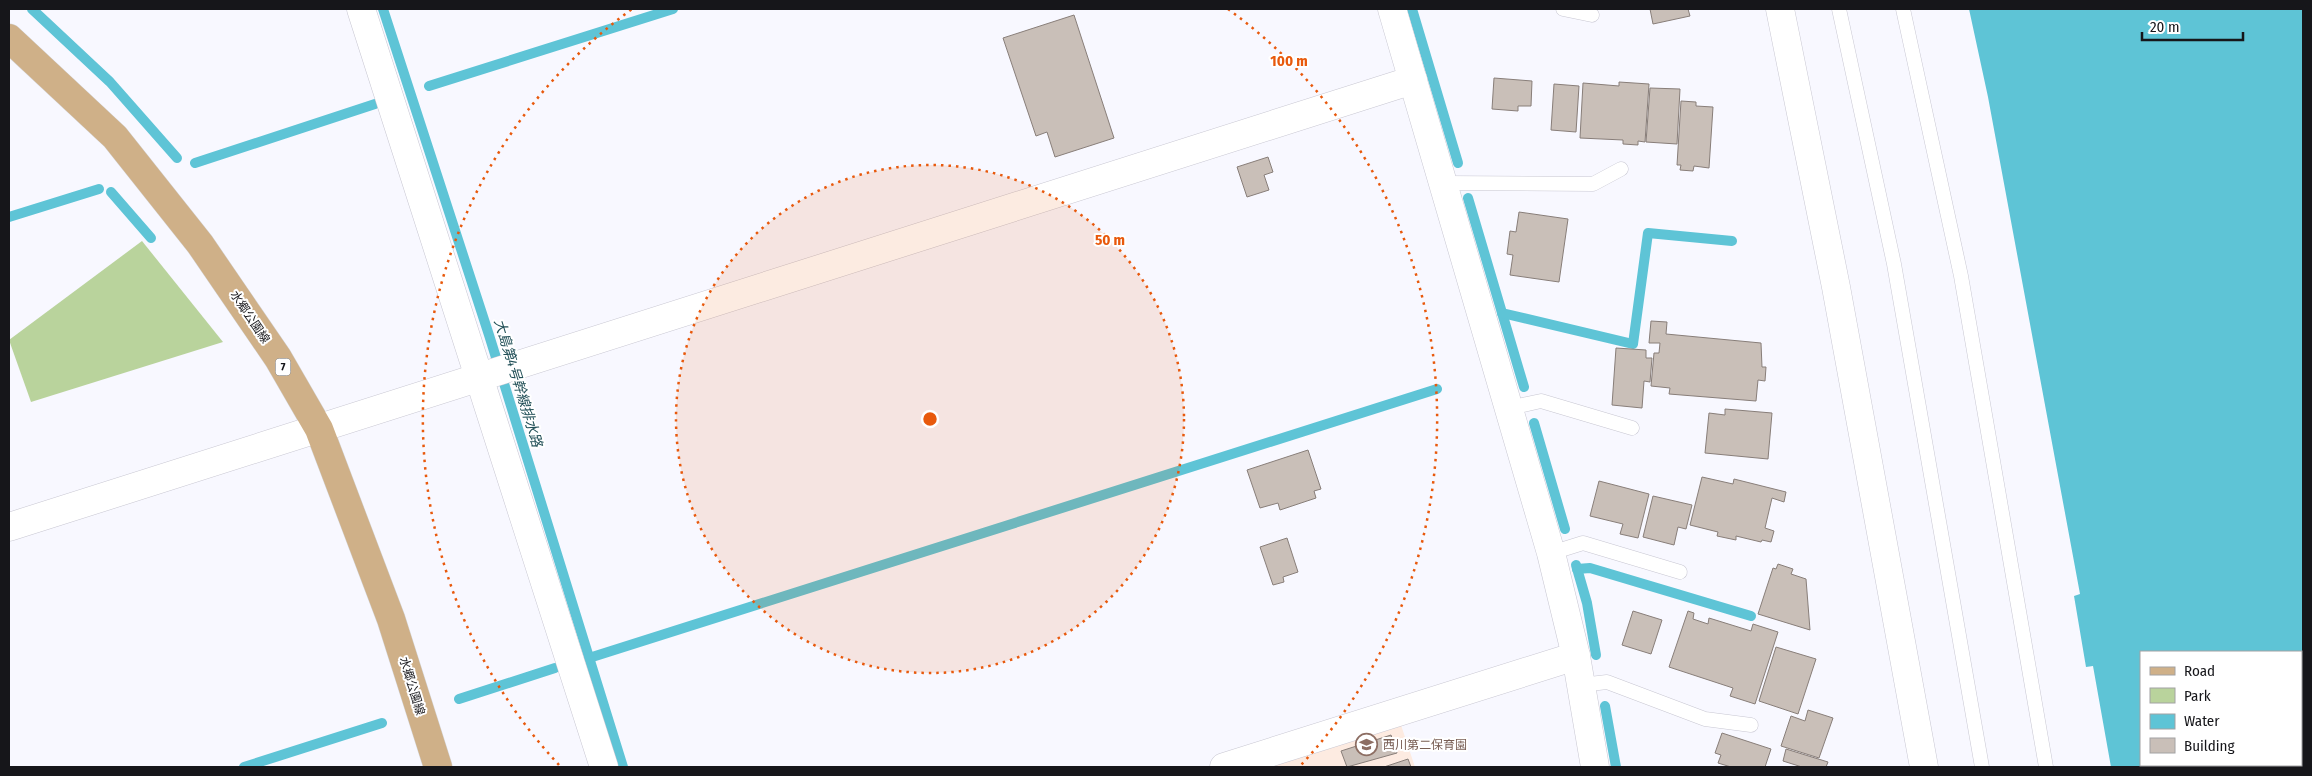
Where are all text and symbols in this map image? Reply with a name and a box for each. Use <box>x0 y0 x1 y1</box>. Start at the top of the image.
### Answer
scale bar <box>2142 10 2243 42</box>
text: 20 m <box>2150 18 2180 36</box>
text: 100 m <box>1270 52 1308 70</box>
text: 50 m <box>1095 231 1125 249</box>
street label: 水郷公園線 <box>227 288 273 346</box>
water label: 大島第4号幹線排水路 <box>490 317 546 450</box>
road number: 7 <box>276 358 290 376</box>
centre of rings <box>921 410 939 428</box>
legend <box>2140 651 2302 766</box>
street label: 水郷公園線 <box>397 655 427 717</box>
text: Road <box>2184 662 2215 680</box>
text: Park <box>2184 687 2211 705</box>
text: Water <box>2184 712 2220 730</box>
school or university icon: 西川第二保育園 <box>1355 733 1379 757</box>
text: Building <box>2184 737 2235 755</box>
place label: 西川第二保育園 <box>1383 738 1467 752</box>

